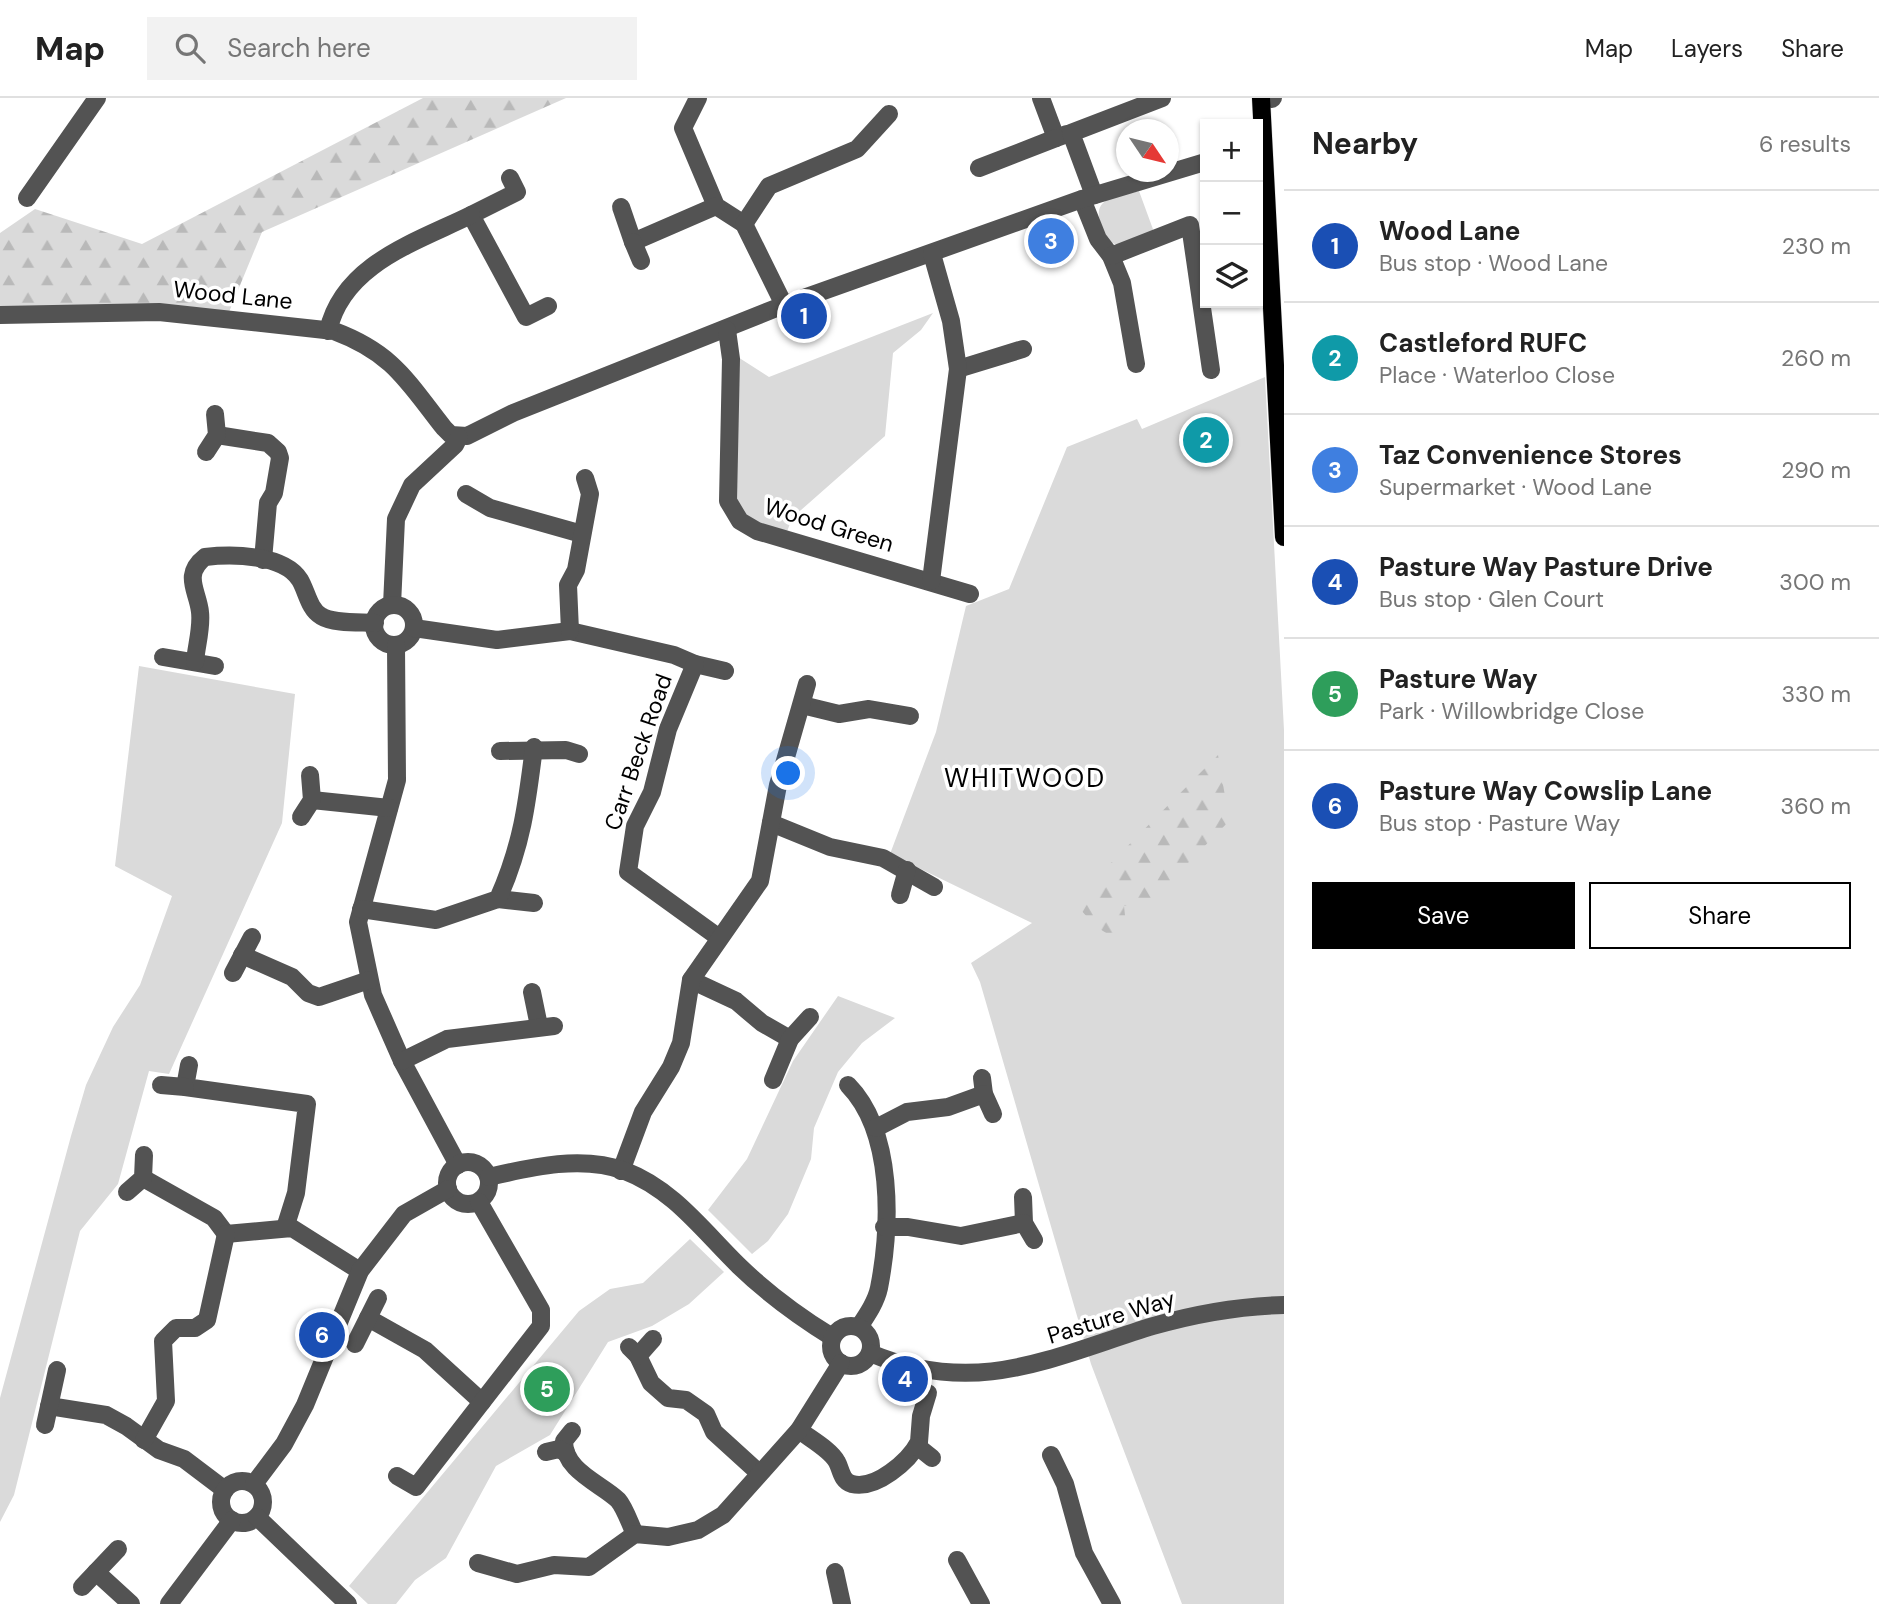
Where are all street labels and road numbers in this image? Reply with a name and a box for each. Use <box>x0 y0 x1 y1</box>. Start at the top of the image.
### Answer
street label: Wood Lane <box>172 274 294 316</box>
street label: Wood Green <box>761 491 897 559</box>
street label: Carr Beck Road <box>597 670 679 834</box>
street label: Pasture Way <box>1044 1283 1179 1351</box>

